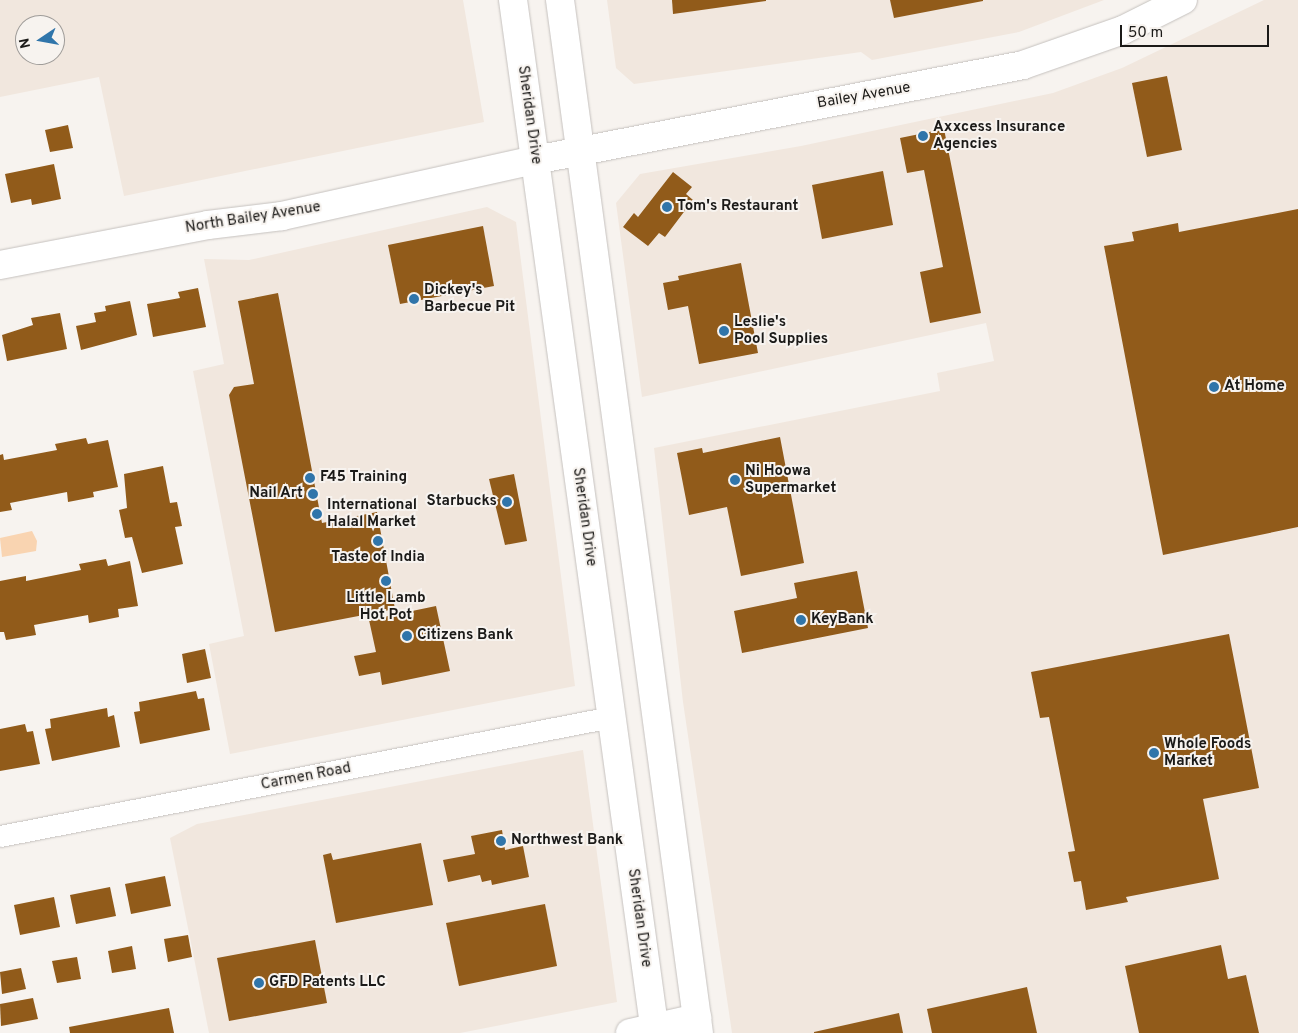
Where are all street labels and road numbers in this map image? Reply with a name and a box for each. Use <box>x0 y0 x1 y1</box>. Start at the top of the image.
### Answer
street label: Sheridan Drive <box>513 64 545 166</box>
street label: Bailey Avenue <box>816 79 912 113</box>
street label: North Bailey Avenue <box>184 198 322 238</box>
street label: Sheridan Drive <box>568 466 600 568</box>
street label: Carmen Road <box>259 759 353 795</box>
street label: Sheridan Drive <box>623 867 655 969</box>

